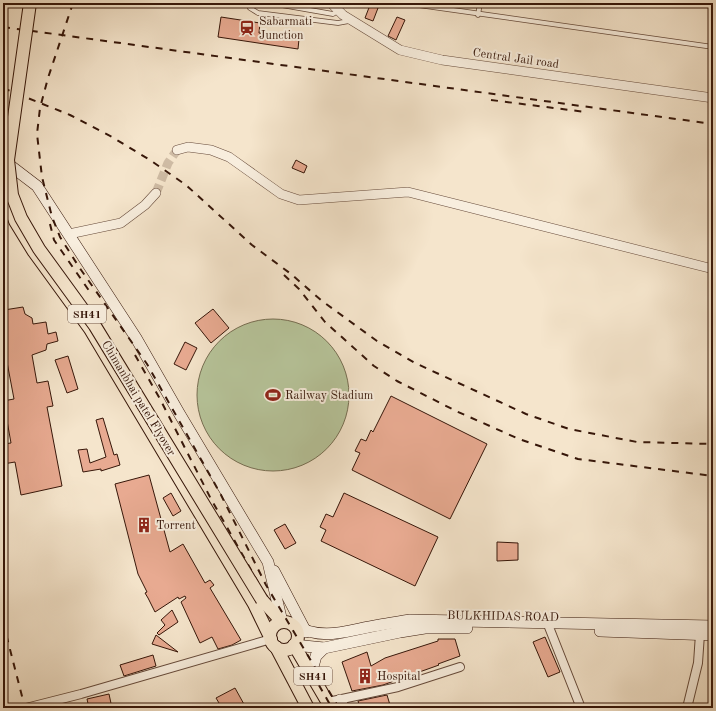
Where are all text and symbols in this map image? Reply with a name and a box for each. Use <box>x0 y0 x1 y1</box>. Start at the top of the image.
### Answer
place label: Sabarmati Junction <box>259 16 312 42</box>
station icon: Sabarmati Junction <box>238 19 256 37</box>
street label: Central Jail road <box>472 47 560 71</box>
road number: SH41 <box>68 305 106 323</box>
street label: Chimanbhai patel Flyover <box>99 339 177 458</box>
sports icon: Railway Stadium <box>264 386 282 404</box>
place label: Railway Stadium <box>285 390 374 402</box>
building icon: Torrent <box>135 516 153 534</box>
place label: Torrent <box>156 520 196 532</box>
street label: BULKHIDAS ROAD <box>447 610 559 624</box>
road number: SH41 <box>294 667 332 685</box>
building icon: Hospital <box>356 667 374 685</box>
place label: Hospital <box>377 671 420 683</box>

